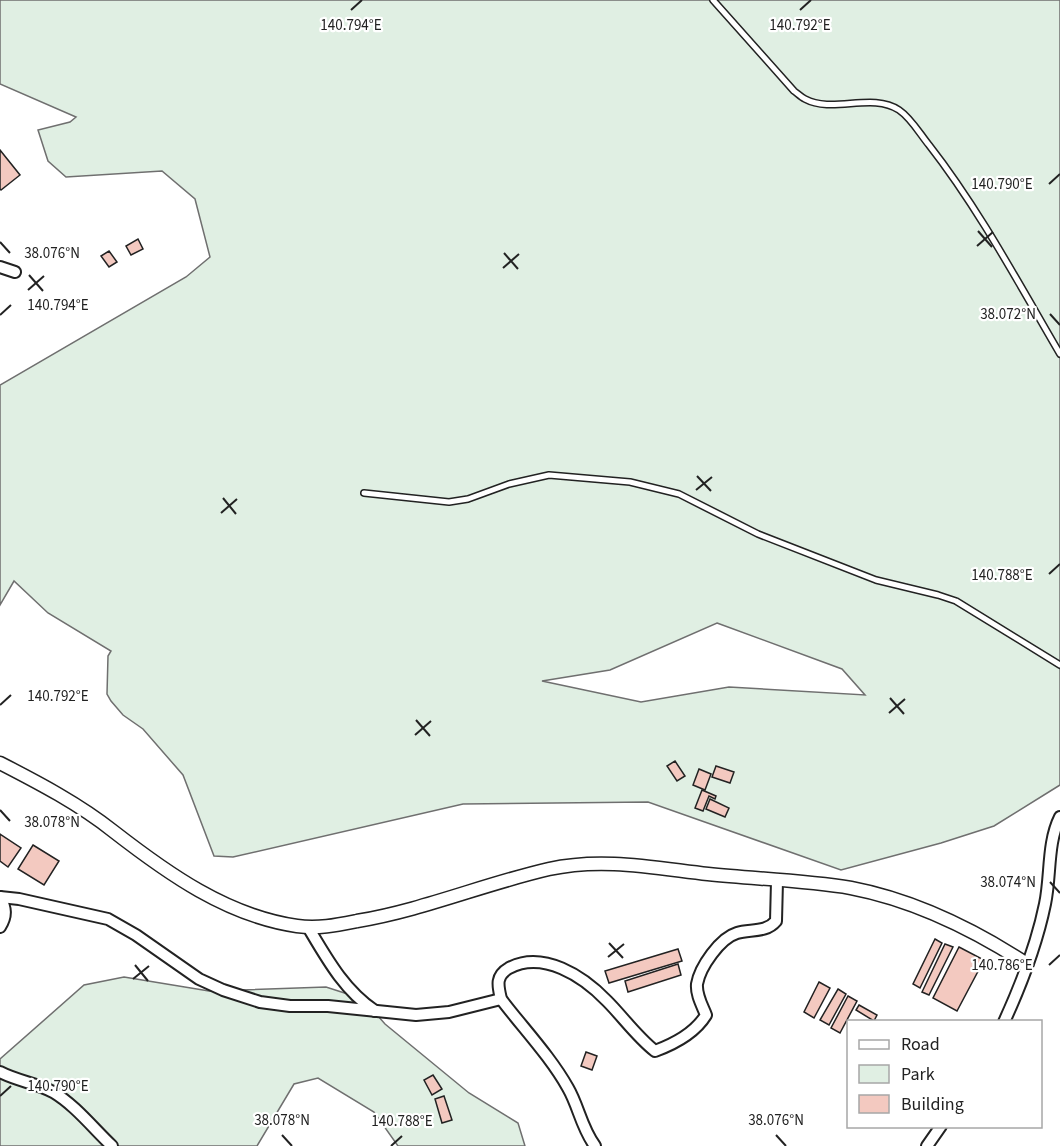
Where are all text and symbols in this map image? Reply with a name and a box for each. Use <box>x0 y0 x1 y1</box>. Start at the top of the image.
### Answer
text: 140.794°E <box>320 15 382 36</box>
text: 140.792°E <box>769 15 831 36</box>
text: 140.790°E <box>971 174 1033 195</box>
text: 38.076°N <box>24 243 80 264</box>
text: 140.794°E <box>27 295 89 316</box>
text: 38.072°N <box>980 304 1036 325</box>
text: 140.788°E <box>971 565 1033 586</box>
text: 140.792°E <box>27 686 89 707</box>
text: 38.078°N <box>24 812 80 833</box>
text: 38.074°N <box>980 872 1036 893</box>
text: 140.786°E <box>971 955 1033 976</box>
legend <box>847 1020 1042 1128</box>
text: Road <box>901 1032 940 1057</box>
text: Park <box>901 1062 935 1087</box>
text: 140.790°E <box>27 1076 89 1097</box>
text: Building <box>901 1092 964 1117</box>
text: 38.078°N <box>254 1110 310 1131</box>
text: 38.076°N <box>748 1110 804 1131</box>
text: 140.788°E <box>371 1111 433 1132</box>

